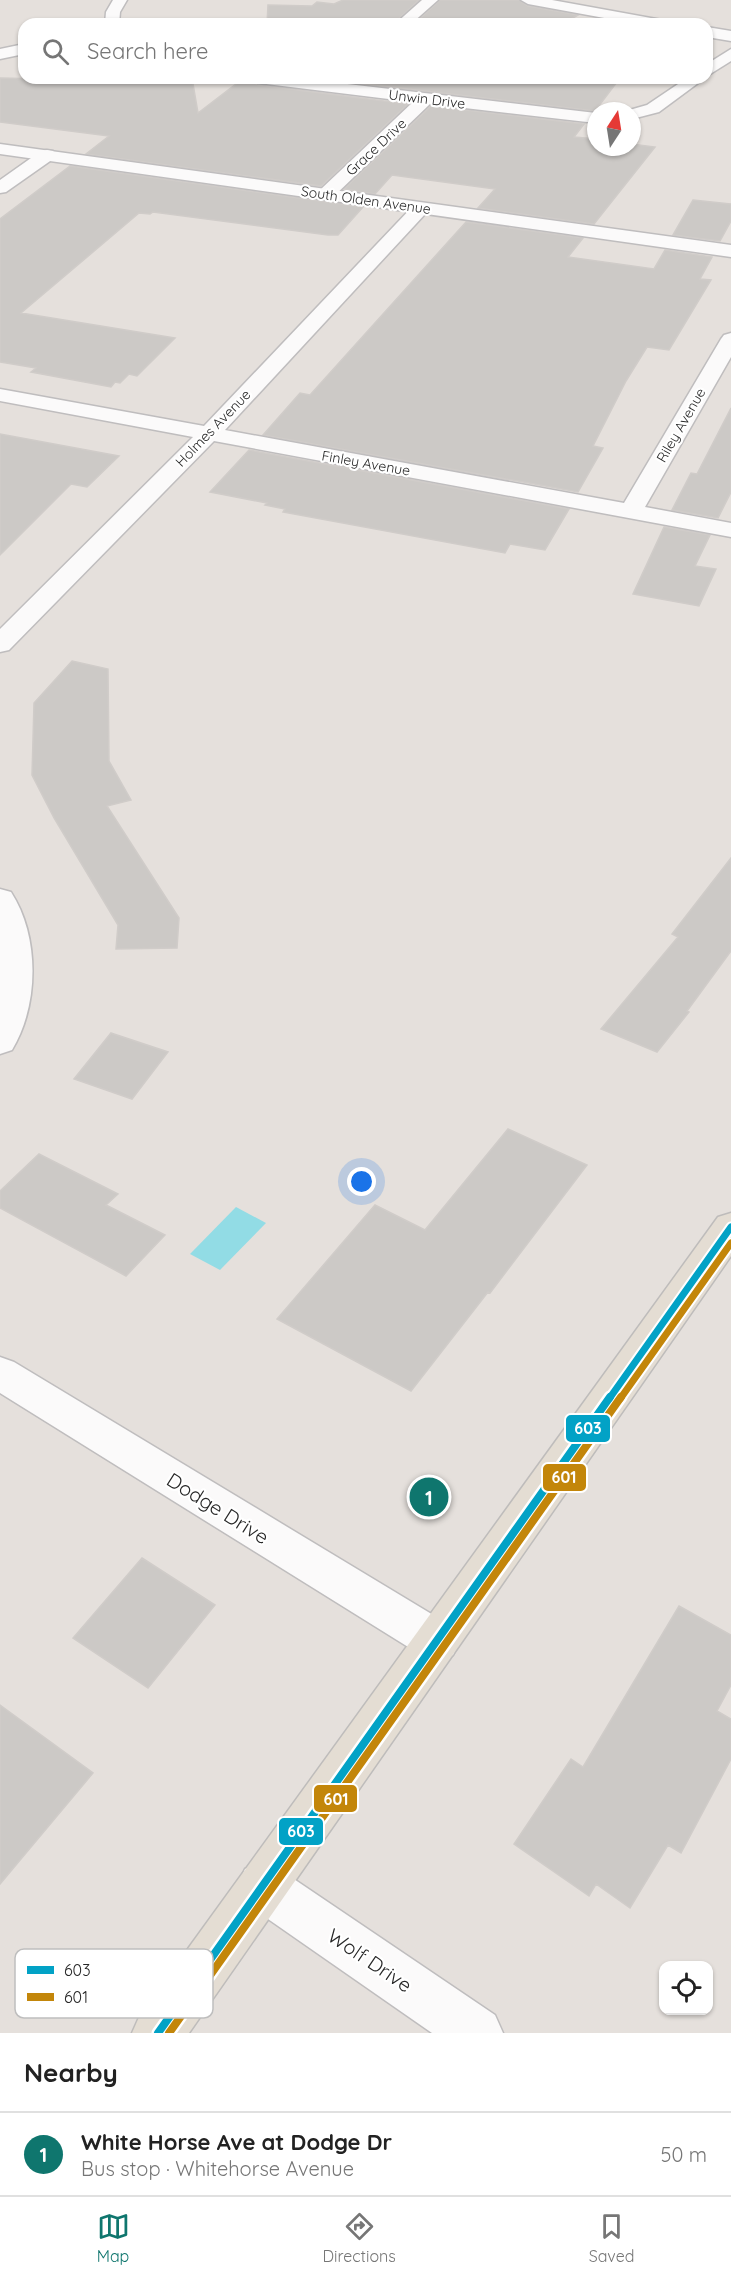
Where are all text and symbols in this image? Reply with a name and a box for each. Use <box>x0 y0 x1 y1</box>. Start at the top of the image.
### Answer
search box <box>18 18 713 84</box>
icon: search <box>39 35 72 68</box>
text: Search here <box>87 37 208 65</box>
street label: Unwin Drive <box>388 85 466 113</box>
north arrow <box>587 102 641 156</box>
street label: Grace Drive <box>342 114 410 180</box>
street label: South Olden Avenue <box>300 182 432 218</box>
street label: Holmes Avenue <box>172 385 255 470</box>
street label: Riley Avenue <box>652 385 710 465</box>
street label: Finley Avenue <box>320 446 412 480</box>
your location <box>347 1167 376 1196</box>
line badge: 603 <box>565 1414 611 1443</box>
text: 603 <box>574 1418 602 1438</box>
line badge: 601 <box>542 1463 587 1492</box>
street label: Dodge Drive <box>162 1467 274 1549</box>
text: 601 <box>552 1467 576 1487</box>
pin: 1 <box>410 1474 448 1520</box>
line badge: 601 <box>313 1784 358 1813</box>
text: 601 <box>324 1789 348 1809</box>
line badge: 603 <box>278 1817 324 1846</box>
text: 603 <box>287 1821 315 1841</box>
street label: Wolf Drive <box>323 1923 417 1997</box>
legend <box>15 1949 213 2018</box>
text: 603 <box>64 1960 91 1980</box>
map controls <box>659 1961 713 2015</box>
button: locate <box>659 1961 713 2015</box>
text: 601 <box>64 1987 88 2007</box>
text: Nearby <box>24 2056 118 2089</box>
text: White Horse Ave at Dodge Dr <box>81 2128 392 2156</box>
text: 1 <box>40 2142 47 2167</box>
text: 50 m <box>661 2142 707 2167</box>
text: Bus stop · Whitehorse Avenue <box>81 2156 354 2181</box>
tab: Map <box>97 2210 130 2266</box>
tab: Directions <box>323 2210 396 2266</box>
tab: Saved <box>589 2210 634 2266</box>

